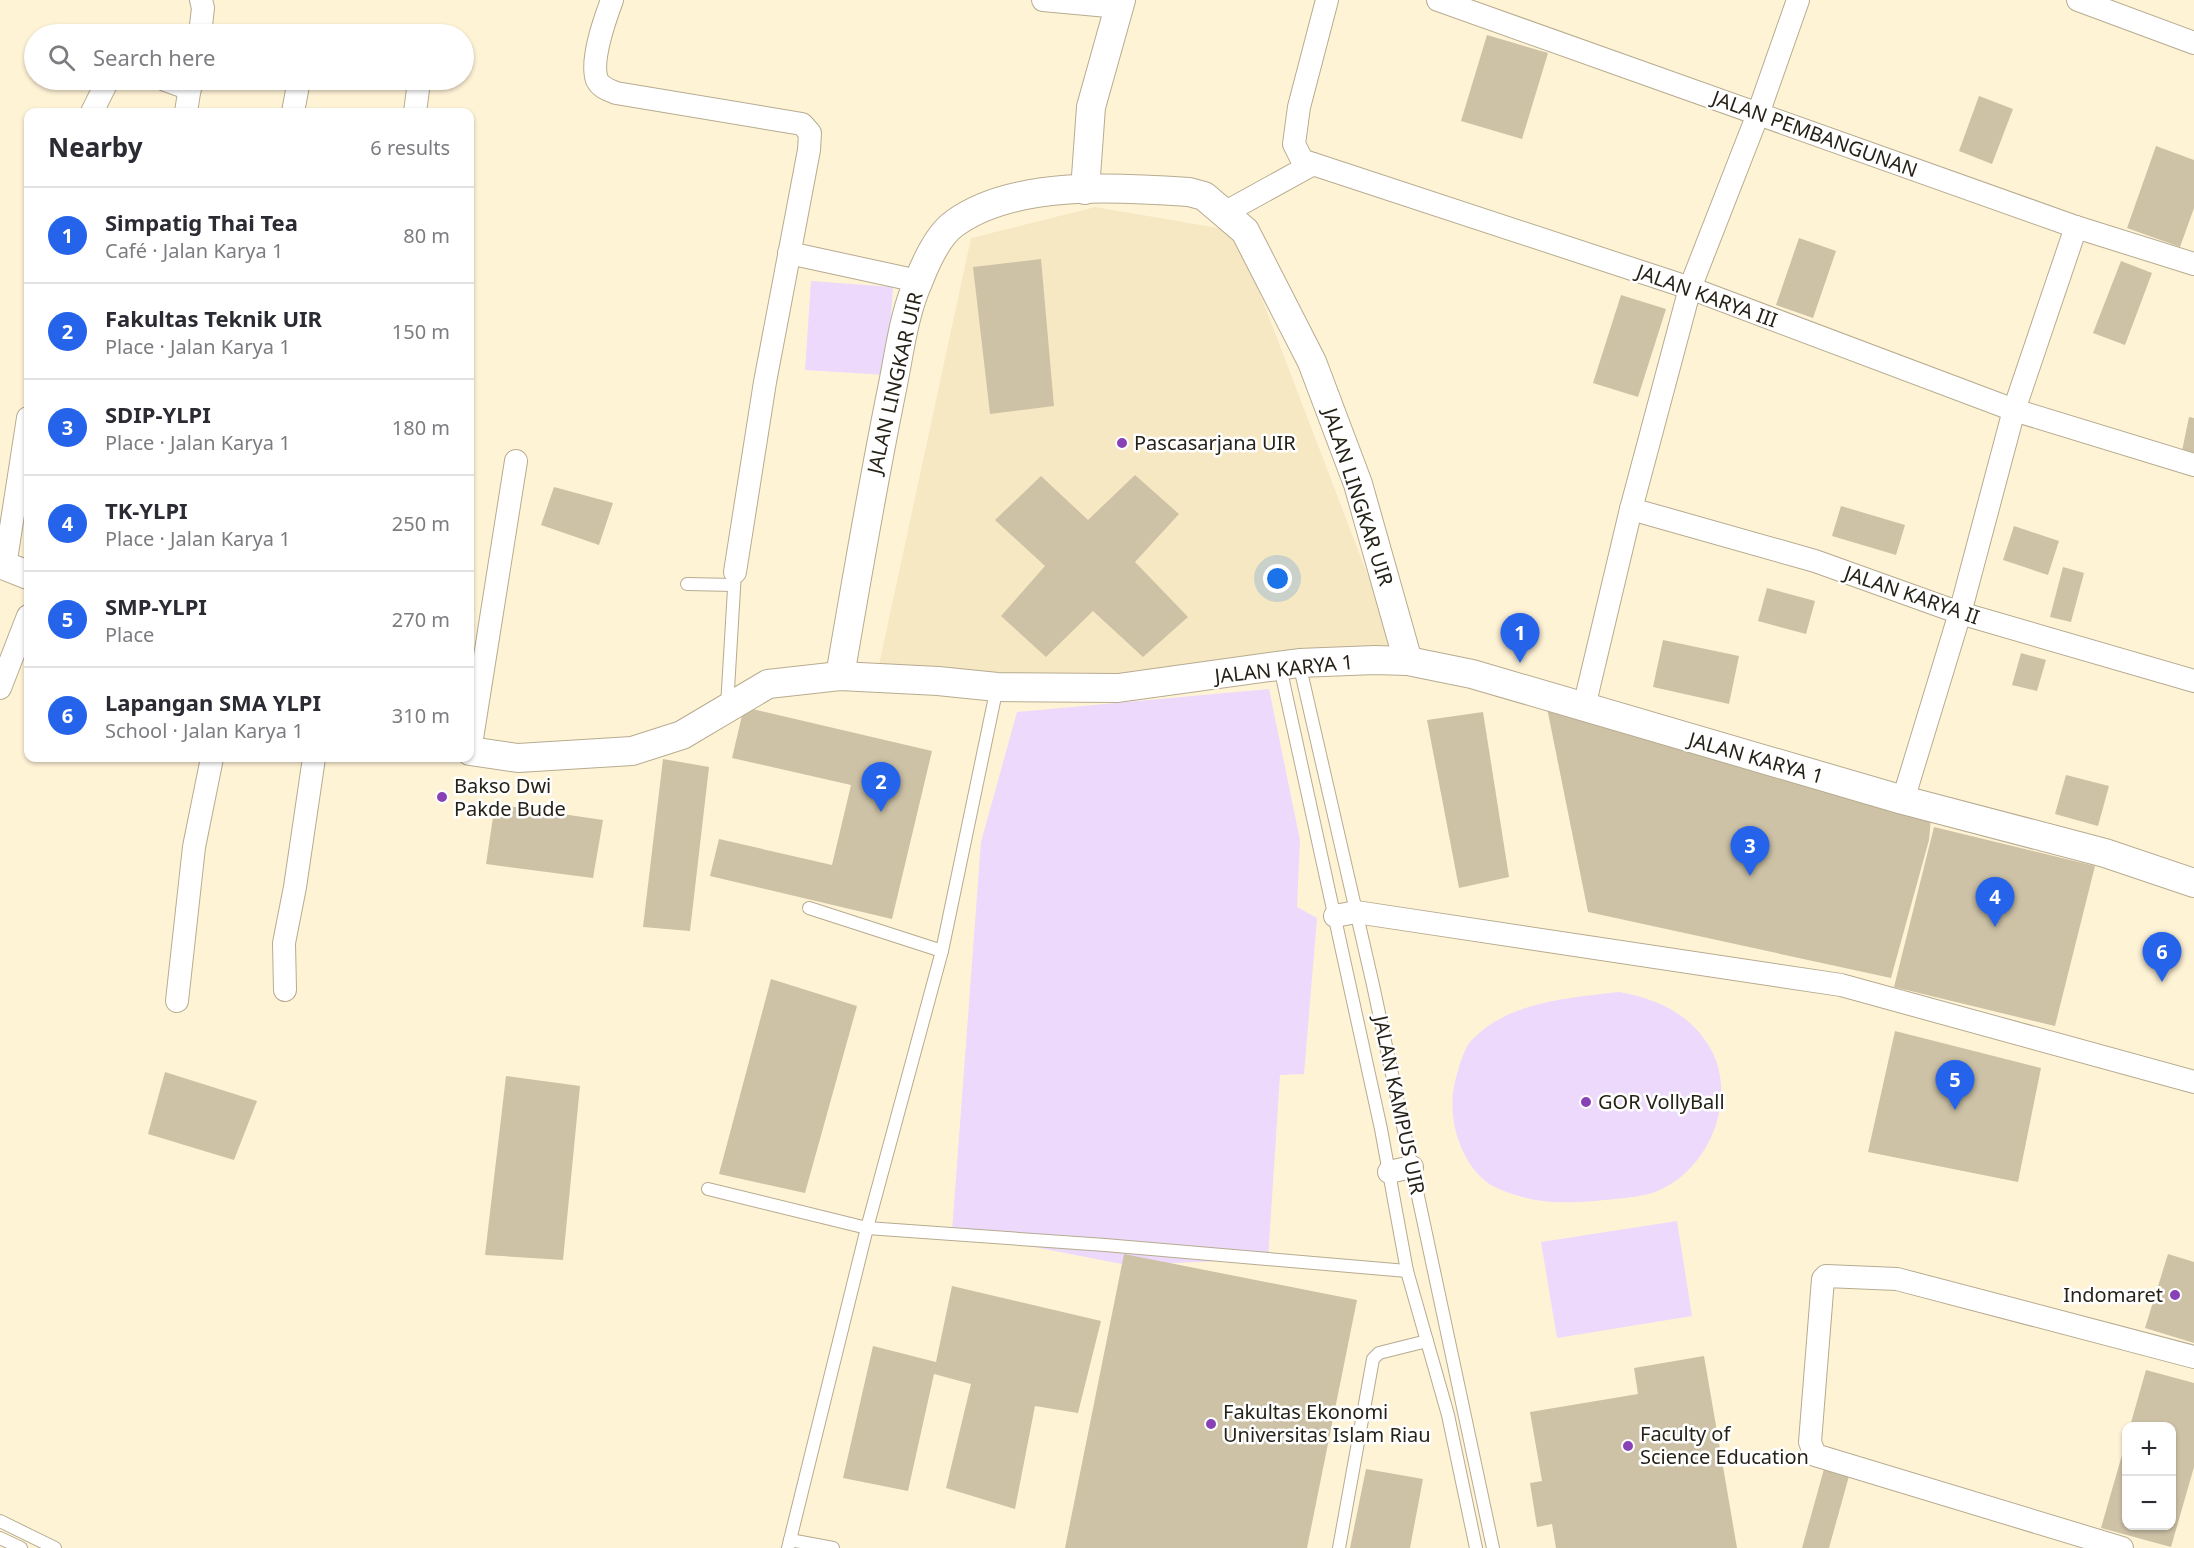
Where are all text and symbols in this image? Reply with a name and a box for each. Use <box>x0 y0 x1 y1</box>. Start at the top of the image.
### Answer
search box <box>24 24 474 90</box>
icon: search <box>45 41 78 74</box>
text: Search here <box>93 42 215 72</box>
street label: JALAN PEMBANGUNAN <box>1707 83 1922 183</box>
text: Nearby <box>48 129 143 165</box>
text: 6 results <box>370 134 450 161</box>
text: Simpatig Thai Tea <box>105 207 298 237</box>
text: 1 <box>62 222 73 249</box>
text: 80 m <box>403 222 450 249</box>
text: Café · Jalan Karya 1 <box>105 237 283 264</box>
street label: JALAN KARYA III <box>1631 257 1781 334</box>
street label: JALAN LINGKAR UIR <box>860 289 929 478</box>
text: Fakultas Teknik UIR <box>105 303 322 333</box>
text: 2 <box>62 318 73 345</box>
text: 150 m <box>392 318 450 345</box>
text: Place · Jalan Karya 1 <box>105 333 291 360</box>
text: SDIP-YLPI <box>105 399 211 429</box>
street label: JALAN LINGKAR UIR <box>1316 403 1400 590</box>
text: 3 <box>62 414 73 441</box>
text: 180 m <box>392 414 450 441</box>
text: Place · Jalan Karya 1 <box>105 429 291 456</box>
place label: Pascasarjana UIR <box>1134 429 1296 456</box>
marker: Pascasarjana UIR <box>1115 436 1129 450</box>
text: TK-YLPI <box>105 495 188 525</box>
text: 4 <box>62 510 73 537</box>
text: 250 m <box>392 510 450 537</box>
text: Place · Jalan Karya 1 <box>105 525 291 552</box>
street label: JALAN KARYA II <box>1839 558 1983 630</box>
your location <box>1263 564 1292 593</box>
text: SMP-YLPI <box>105 591 207 621</box>
text: 5 <box>62 606 73 633</box>
text: 270 m <box>392 606 450 633</box>
pin: 1 <box>1500 614 1540 663</box>
text: Place <box>105 621 154 648</box>
street label: JALAN KARYA 1 <box>1211 648 1355 689</box>
text: Lapangan SMA YLPI <box>105 687 321 717</box>
text: 6 <box>62 702 73 729</box>
text: 310 m <box>392 702 450 729</box>
text: School · Jalan Karya 1 <box>105 717 304 744</box>
street label: JALAN KARYA 1 <box>1684 725 1827 790</box>
pin: 2 <box>862 762 900 812</box>
place label: Bakso Dwi Pakde Bude <box>454 772 566 822</box>
marker: Bakso Dwi Pakde Bude <box>435 790 449 804</box>
pin: 3 <box>1730 826 1770 876</box>
pin: 4 <box>1976 878 2014 927</box>
pin: 6 <box>2142 932 2182 982</box>
street label: JALAN KAMPUS UIR <box>1367 1011 1432 1197</box>
pin: 5 <box>1936 1060 1974 1110</box>
place label: GOR VollyBall <box>1598 1088 1725 1115</box>
marker: GOR VollyBall <box>1579 1095 1593 1109</box>
place label: Indomaret <box>2063 1281 2163 1308</box>
marker: Indomaret <box>2168 1288 2182 1302</box>
place label: Fakultas Ekonomi Universitas Islam Riau <box>1223 1398 1431 1448</box>
marker: Fakultas Ekonomi Universitas Islam Riau <box>1204 1417 1218 1431</box>
place label: Faculty of Science Education <box>1640 1420 1809 1470</box>
map controls <box>2122 1422 2176 1530</box>
button: + <box>2122 1422 2176 1476</box>
marker: Faculty of Science Education <box>1621 1439 1635 1453</box>
button: − <box>2122 1476 2176 1530</box>

